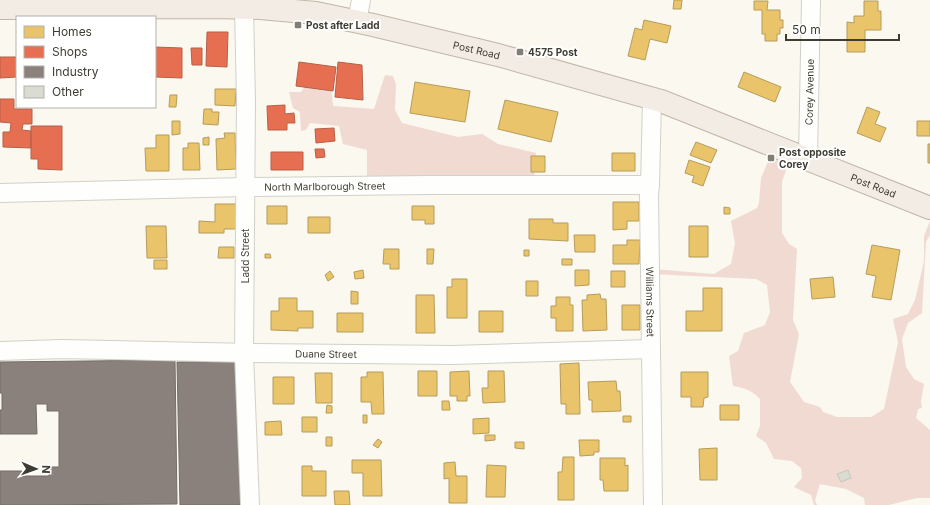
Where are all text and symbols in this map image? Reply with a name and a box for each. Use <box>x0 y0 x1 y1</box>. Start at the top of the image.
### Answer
legend <box>16 16 156 108</box>
scale bar <box>786 16 899 42</box>
place label: Post after Ladd <box>306 19 380 31</box>
marker: Post after Ladd <box>293 20 303 30</box>
text: 50 m <box>792 22 821 37</box>
text: Homes <box>52 24 92 39</box>
street label: Post Road <box>452 38 501 61</box>
text: Shops <box>52 44 88 59</box>
place label: 4575 Post <box>528 46 578 58</box>
marker: 4575 Post <box>515 47 525 57</box>
street label: Corey Avenue <box>803 59 816 125</box>
text: Industry <box>52 64 99 79</box>
text: Other <box>52 84 84 99</box>
place label: Post opposite Corey <box>779 146 846 171</box>
marker: Post opposite Corey <box>766 153 776 163</box>
street label: Post Road <box>849 171 898 200</box>
street label: North Marlborough Street <box>264 179 386 193</box>
street label: Ladd Street <box>239 228 251 283</box>
street label: Williams Street <box>644 267 657 338</box>
street label: Duane Street <box>295 347 358 360</box>
north arrow <box>16 449 56 489</box>
text: N <box>39 465 53 474</box>

